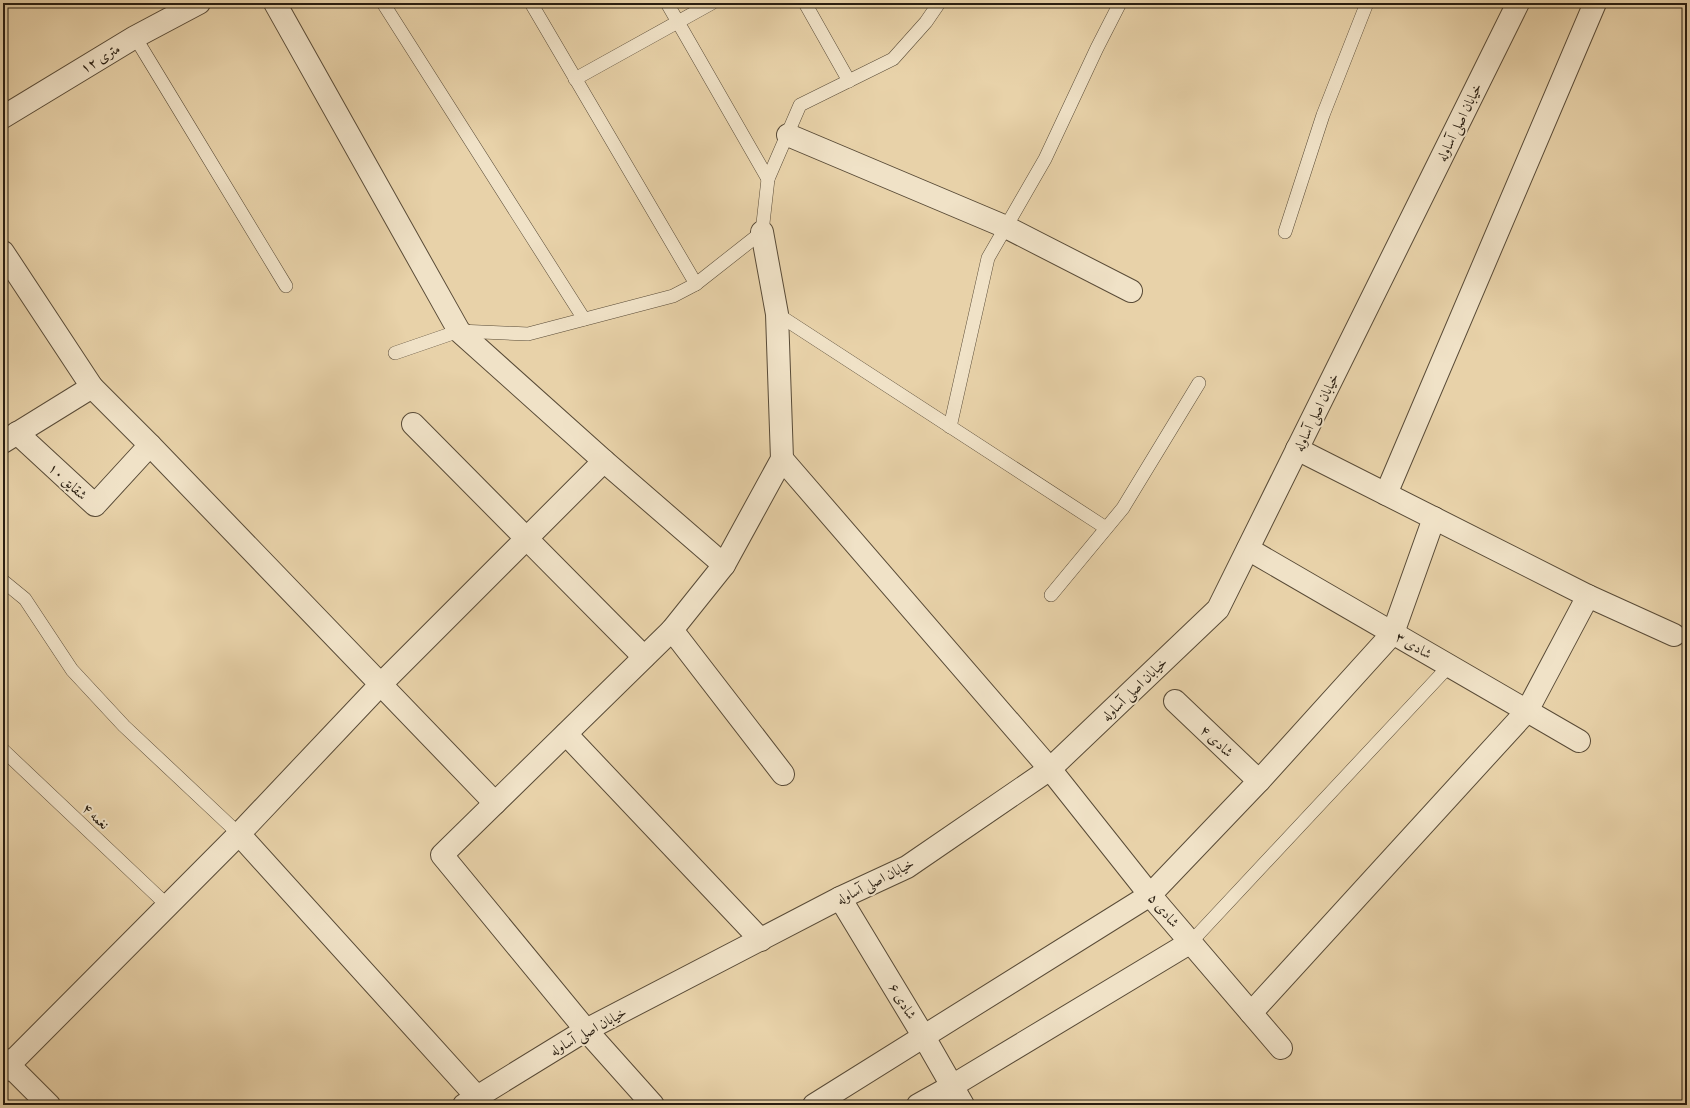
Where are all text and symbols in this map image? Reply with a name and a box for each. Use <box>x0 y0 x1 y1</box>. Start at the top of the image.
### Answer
street label: ۱۲ متری <box>77 40 124 78</box>
street label: خیابان اصلی آساوله <box>1433 80 1487 165</box>
street label: خیابان اصلی آساوله <box>1290 370 1344 455</box>
street label: شقایق ۱۰ <box>44 459 91 504</box>
street label: شادی ۳ <box>1392 628 1435 663</box>
street label: خیابان اصلی آساوله <box>1098 654 1172 726</box>
street label: شادی ۴ <box>1196 722 1237 762</box>
street label: نغمه ۴ <box>78 800 113 834</box>
street label: خیابان اصلی آساوله <box>834 855 917 909</box>
street label: شادی ۵ <box>1144 890 1183 931</box>
street label: شادی ۶ <box>884 980 920 1023</box>
street label: خیابان اصلی آساوله <box>547 1003 630 1060</box>

